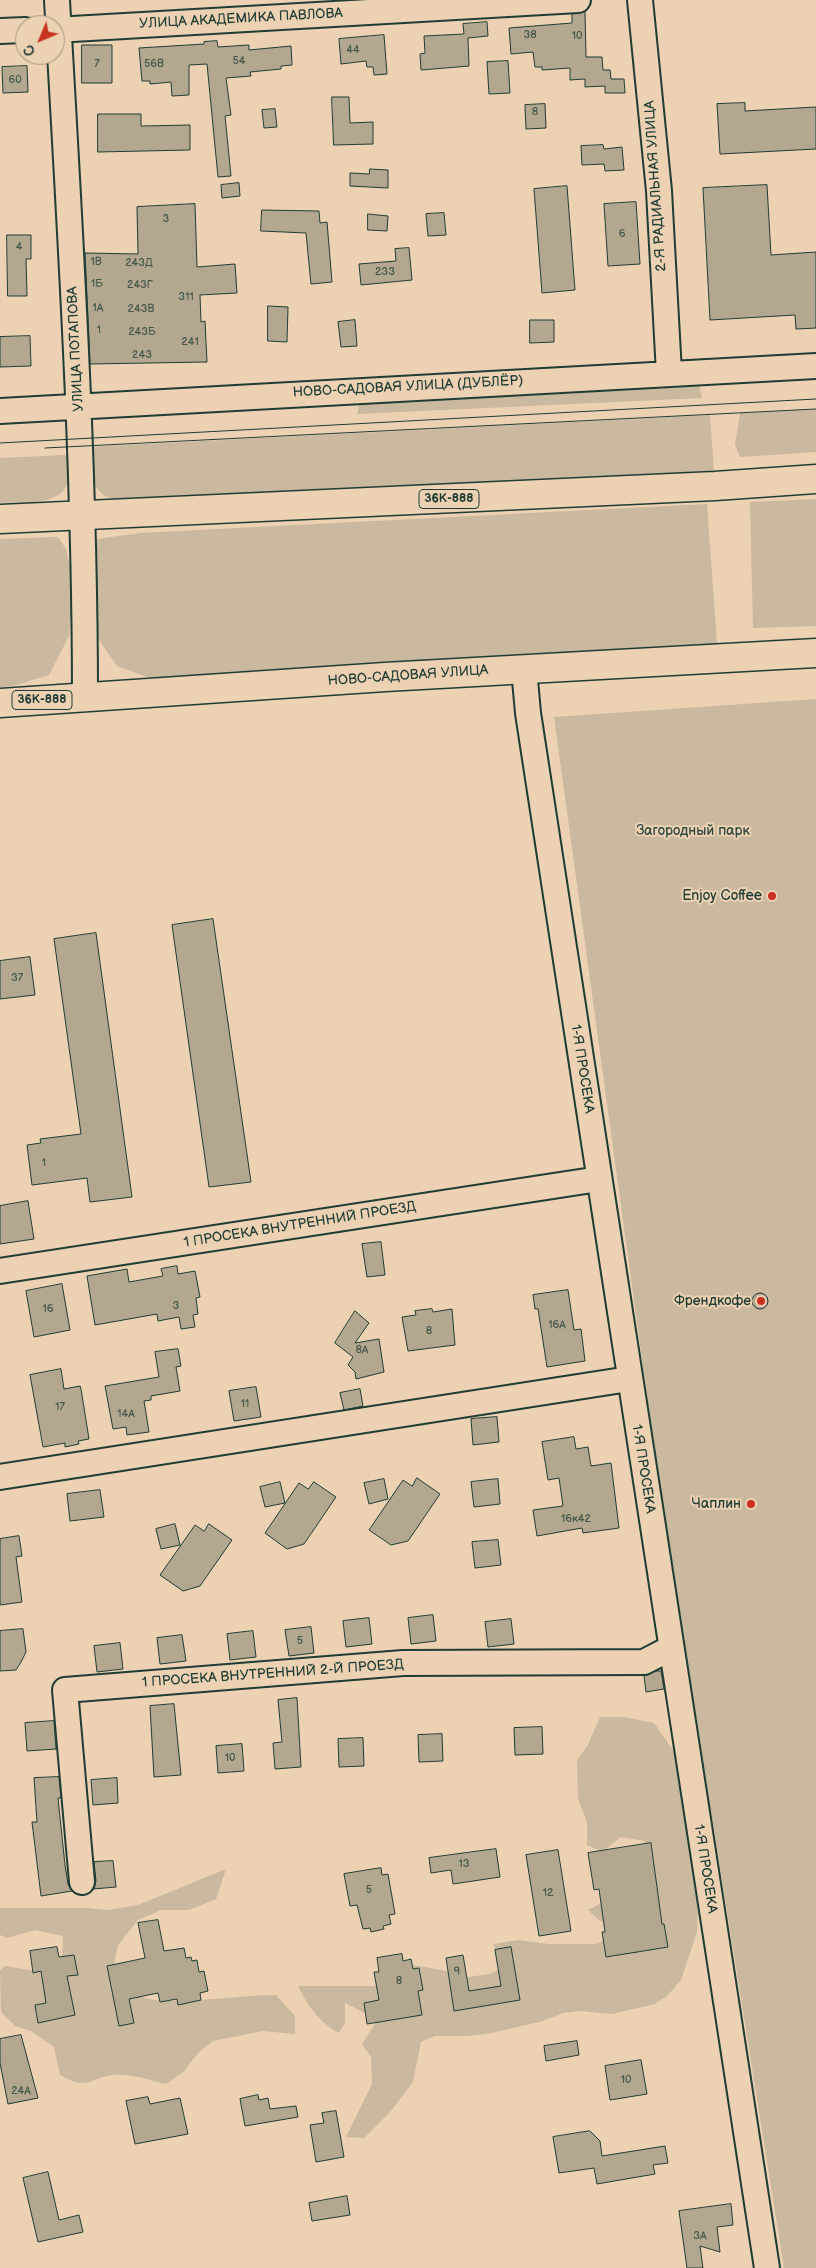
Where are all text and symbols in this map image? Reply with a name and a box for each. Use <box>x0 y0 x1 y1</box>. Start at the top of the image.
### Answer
street label: УЛИЦА АКАДЕМИКА ПАВЛОВА <box>139 5 343 33</box>
north arrow <box>15 15 65 65</box>
house number: 38 <box>523 28 537 42</box>
house number: 10 <box>572 29 582 43</box>
text: С <box>20 41 39 60</box>
house number: 44 <box>346 43 360 57</box>
house number: 54 <box>232 54 246 68</box>
house number: 7 <box>94 57 100 71</box>
house number: 56В <box>144 57 164 71</box>
house number: 60 <box>8 73 22 87</box>
street label: 2-Я РАДИАЛЬНАЯ УЛИЦА <box>642 100 670 272</box>
house number: 8 <box>532 105 538 119</box>
house number: 3 <box>163 212 169 226</box>
house number: 6 <box>619 227 625 241</box>
house number: 4 <box>16 240 22 254</box>
house number: 1В <box>90 255 102 269</box>
house number: 243Д <box>125 256 153 270</box>
house number: 233 <box>375 265 395 279</box>
house number: 1Б <box>91 277 103 291</box>
house number: 243Г <box>127 278 153 292</box>
street label: УЛИЦА ПОТАПОВА <box>64 286 88 412</box>
house number: 311 <box>178 290 194 304</box>
house number: 1А <box>93 301 103 315</box>
house number: 243В <box>128 302 154 316</box>
house number: 1 <box>97 323 101 337</box>
house number: 243Б <box>128 325 156 339</box>
house number: 241 <box>181 335 199 349</box>
house number: 243 <box>132 348 152 362</box>
street label: НОВО-САДОВАЯ УЛИЦА (ДУБЛЁР) <box>292 373 524 401</box>
road number: 36К-888 <box>419 489 479 508</box>
street label: НОВО-САДОВАЯ УЛИЦА <box>327 662 489 690</box>
road number: 36К-888 <box>12 690 72 710</box>
park label: Загородный парк <box>636 823 750 839</box>
place label: Enjoy Coffee <box>682 888 762 904</box>
marker: Enjoy Coffee <box>766 890 778 902</box>
house number: 37 <box>11 971 23 985</box>
street label: 1-Я ПРОСЕКА <box>567 1023 597 1115</box>
house number: 1 <box>42 1156 46 1170</box>
street label: 1 ПРОСЕКА ВНУТРЕННИЙ ПРОЕЗД <box>183 1198 417 1252</box>
place label: Френдкофе <box>674 1293 751 1309</box>
marker: Френдкофе <box>755 1295 767 1307</box>
house number: 3 <box>173 1299 179 1313</box>
house number: 16 <box>43 1302 53 1316</box>
house number: 16А <box>548 1318 566 1332</box>
house number: 8 <box>426 1324 432 1338</box>
house number: 8А <box>355 1343 369 1357</box>
house number: 11 <box>241 1397 249 1411</box>
house number: 17 <box>55 1400 65 1414</box>
house number: 14А <box>117 1407 135 1421</box>
street label: 1-Я ПРОСЕКА <box>628 1423 658 1515</box>
place label: Чаплин <box>692 1496 741 1512</box>
marker: Чаплин <box>745 1498 757 1510</box>
house number: 16к42 <box>561 1512 591 1526</box>
house number: 5 <box>297 1634 303 1648</box>
street label: 1 ПРОСЕКА ВНУТРЕННИЙ 2-Й ПРОЕЗД <box>142 1656 404 1692</box>
house number: 10 <box>225 1751 235 1765</box>
street label: 1-Я ПРОСЕКА <box>690 1823 720 1915</box>
house number: 13 <box>458 1857 470 1871</box>
house number: 5 <box>366 1883 372 1897</box>
house number: 12 <box>543 1886 553 1900</box>
house number: 9 <box>454 1965 460 1979</box>
house number: 8 <box>396 1974 402 1988</box>
house number: 10 <box>621 2073 631 2087</box>
house number: 24А <box>11 2084 31 2098</box>
house number: 3А <box>693 2229 707 2243</box>

